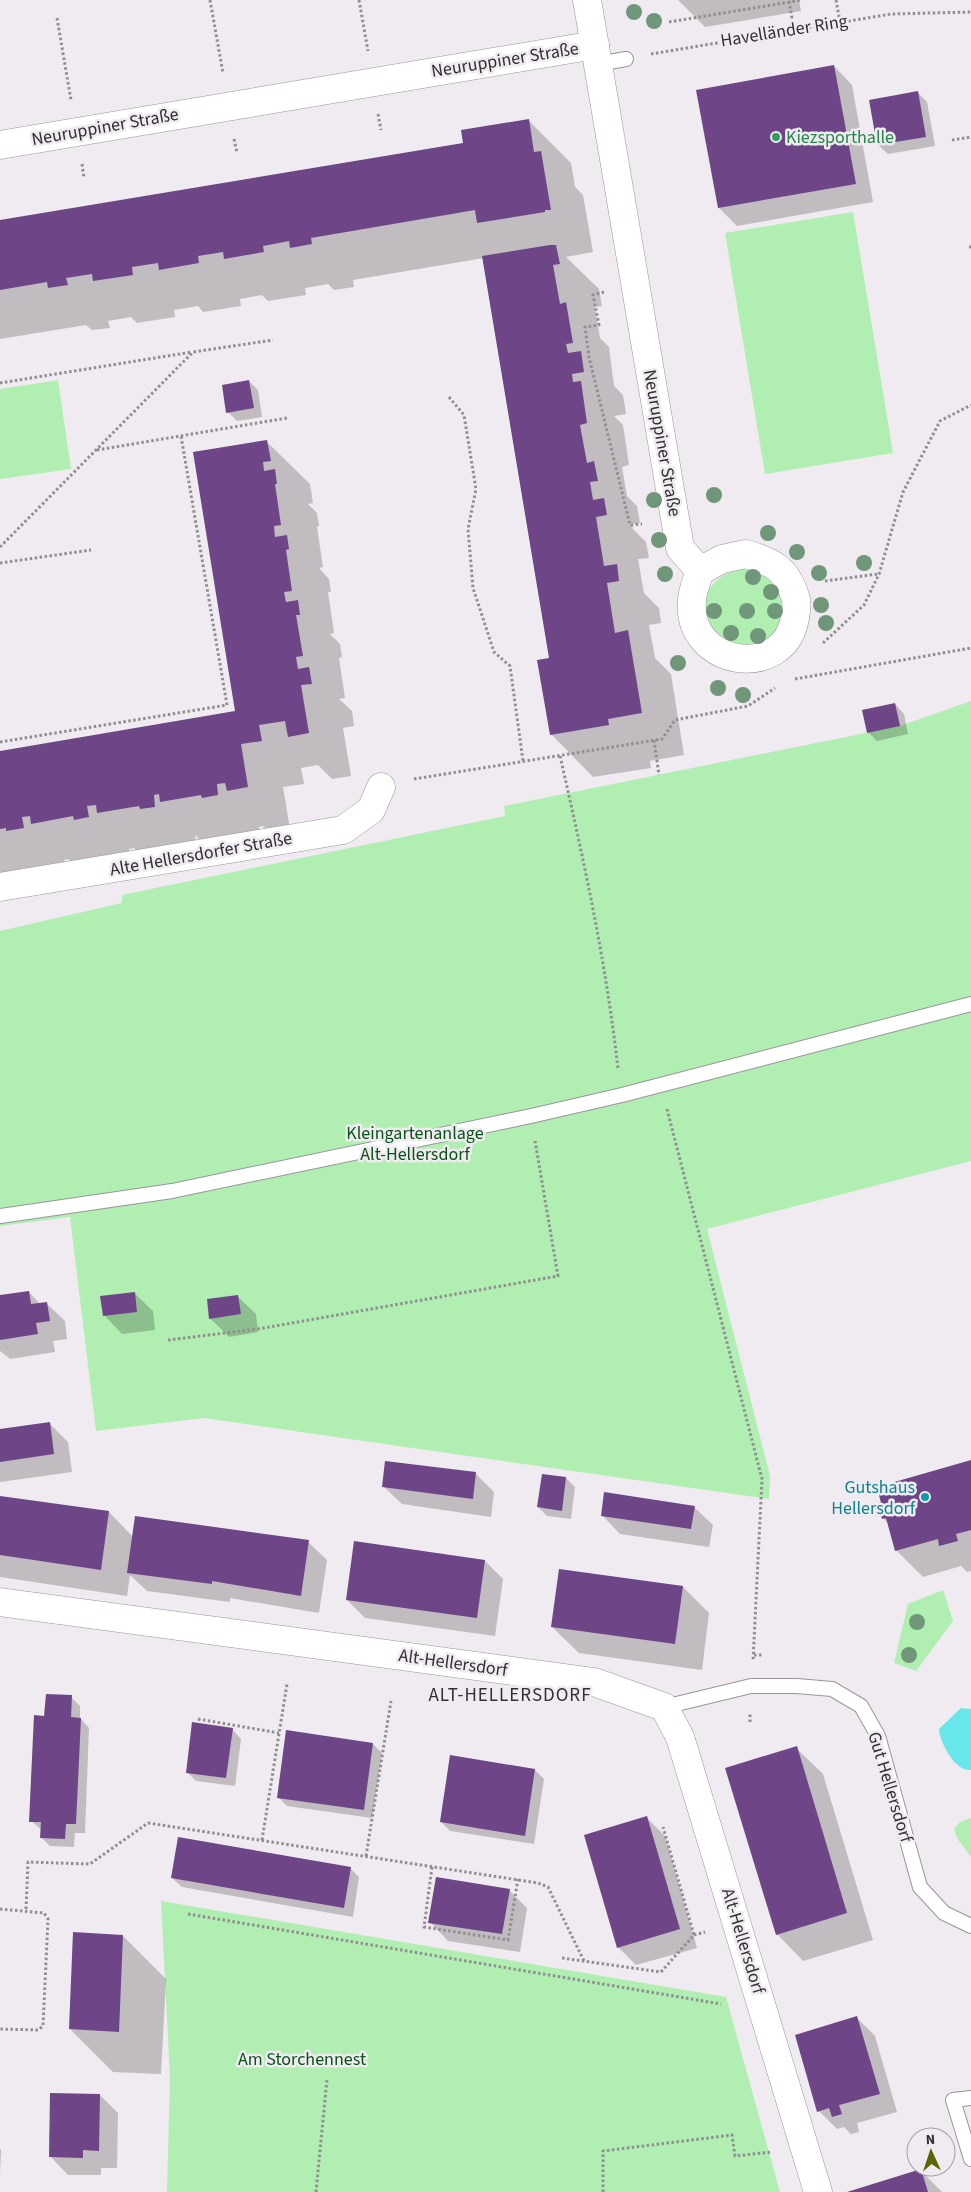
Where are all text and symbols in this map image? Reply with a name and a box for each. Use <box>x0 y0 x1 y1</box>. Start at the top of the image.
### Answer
street label: Havelländer Ring <box>719 9 849 53</box>
street label: Neuruppiner Straße <box>430 36 581 84</box>
street label: Neuruppiner Straße <box>30 102 181 152</box>
place label: Kiezsporthalle <box>786 125 894 150</box>
marker: Kiezsporthalle <box>770 131 782 143</box>
street label: Neuruppiner Straße <box>637 368 687 519</box>
street label: Alte Hellersdorfer Straße <box>108 826 294 882</box>
park label: Kleingartenanlage Alt-Hellersdorf <box>346 1121 484 1167</box>
place label: Gutshaus Hellersdorf <box>831 1475 916 1521</box>
marker: Gutshaus Hellersdorf <box>919 1491 931 1503</box>
street label: Alt-Hellersdorf <box>397 1643 510 1683</box>
district label: ALT-HELLERSDORF <box>428 1682 592 1709</box>
street label: Gut Hellersdorf <box>861 1729 919 1846</box>
street label: Alt-Hellersdorf <box>715 1885 771 1998</box>
park label: Am Storchennest <box>238 2047 366 2072</box>
north arrow <box>906 2127 956 2177</box>
text: N <box>925 2130 936 2150</box>

